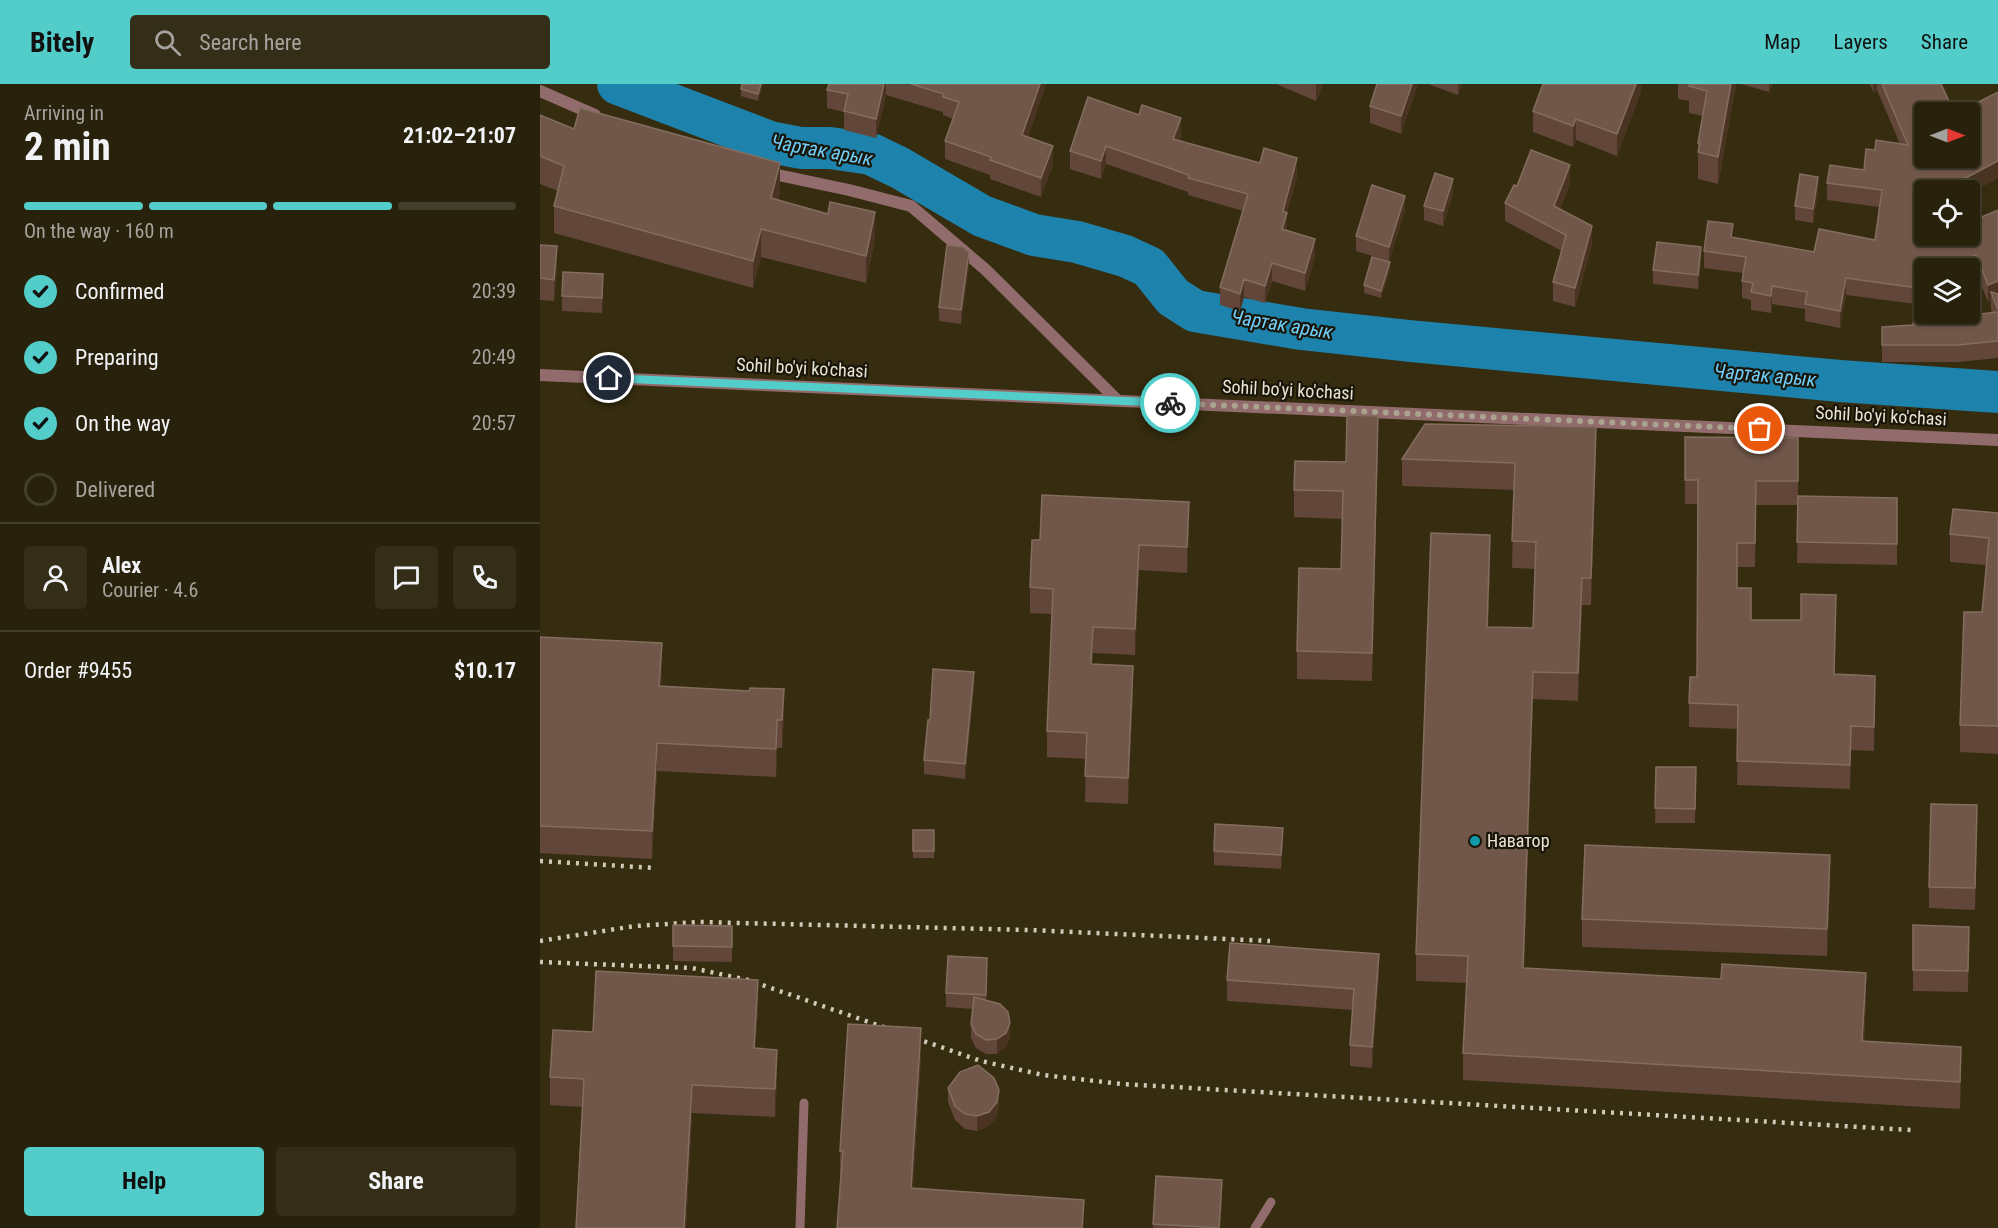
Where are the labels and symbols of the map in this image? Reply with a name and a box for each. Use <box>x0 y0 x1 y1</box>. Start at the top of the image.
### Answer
north arrow <box>1914 102 1980 168</box>
water label: Чартак арык <box>769 129 875 171</box>
water label: Чартак арык <box>1230 304 1335 344</box>
pin <box>583 352 634 403</box>
street label: Sohil bo'yi ko'chasi <box>736 354 868 381</box>
water label: Чартак арык <box>1713 359 1818 391</box>
courier <box>1140 373 1200 433</box>
street label: Sohil bo'yi ko'chasi <box>1222 376 1354 403</box>
street label: Sohil bo'yi ko'chasi <box>1815 402 1947 429</box>
pin <box>1734 403 1785 454</box>
place label: Наватор <box>1487 830 1550 851</box>
marker: Наватор <box>1468 834 1482 848</box>

